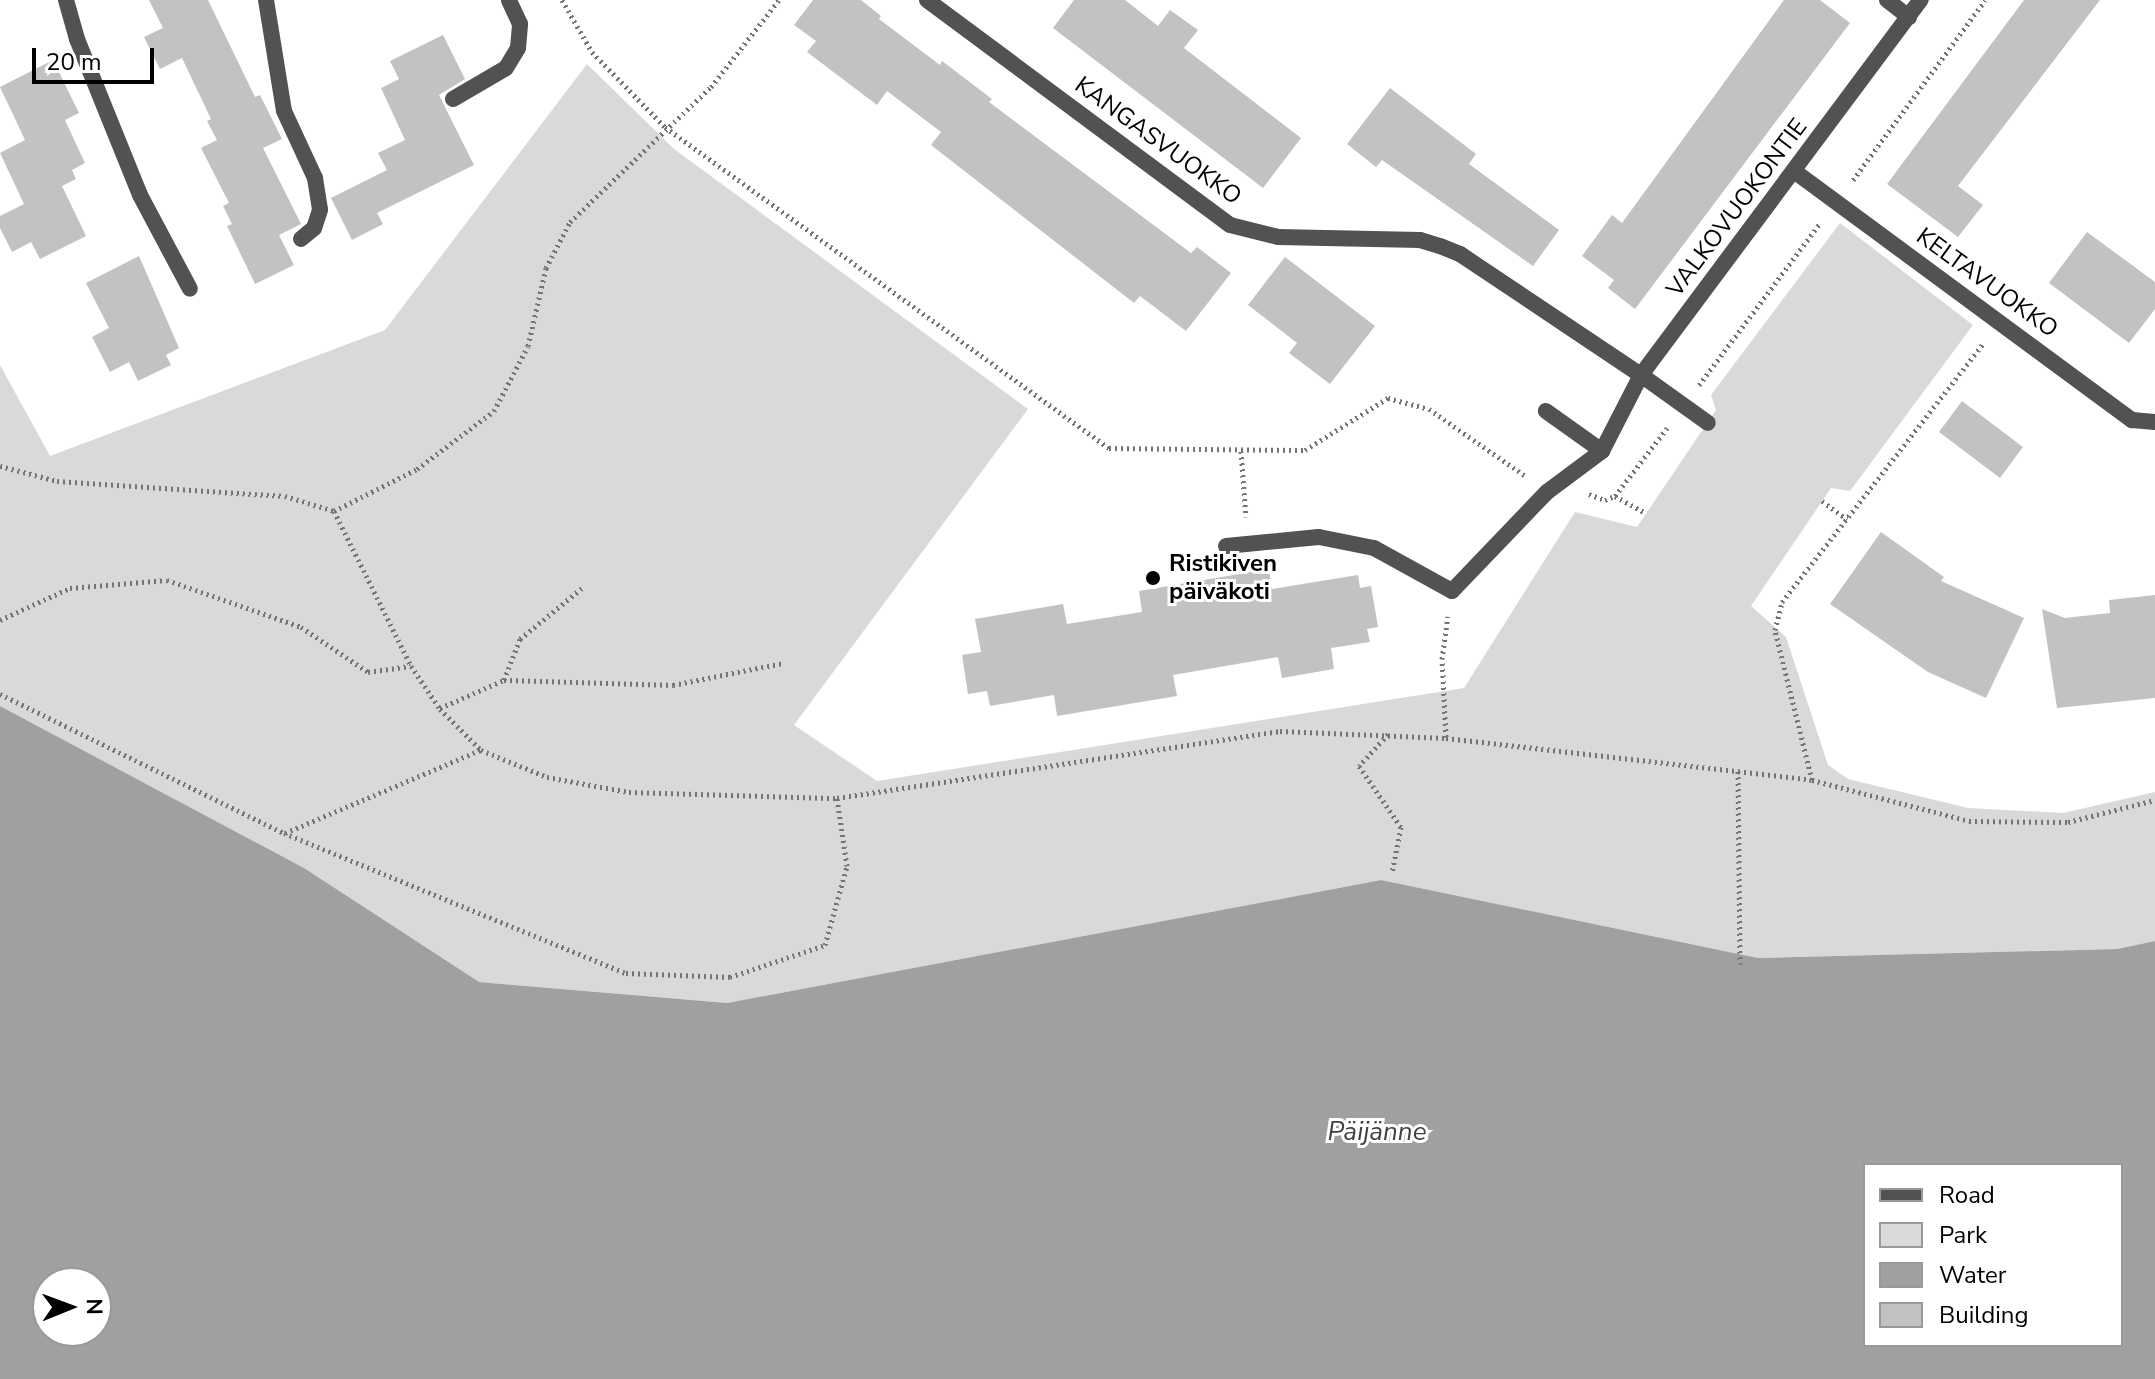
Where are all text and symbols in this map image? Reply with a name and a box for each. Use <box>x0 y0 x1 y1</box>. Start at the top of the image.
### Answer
scale bar <box>36 32 158 82</box>
text: 20 m <box>46 46 102 78</box>
street label: KANGASVUOKKO <box>1069 71 1247 211</box>
street label: VALKOVUOKONTIE <box>1661 113 1813 303</box>
street label: KELTAVUOKKO <box>1911 222 2063 344</box>
place label: Ristikiven päiväkoti <box>1169 550 1277 606</box>
marker: Ristikiven päiväkoti <box>1144 569 1162 587</box>
water label: Päijänne <box>1328 1116 1426 1148</box>
legend <box>1863 1163 2123 1347</box>
text: Road <box>1939 1179 1995 1211</box>
text: Park <box>1939 1219 1987 1251</box>
text: Water <box>1939 1259 2006 1291</box>
north arrow <box>32 1267 112 1347</box>
text: N <box>79 1298 109 1315</box>
text: Building <box>1939 1299 2029 1331</box>

